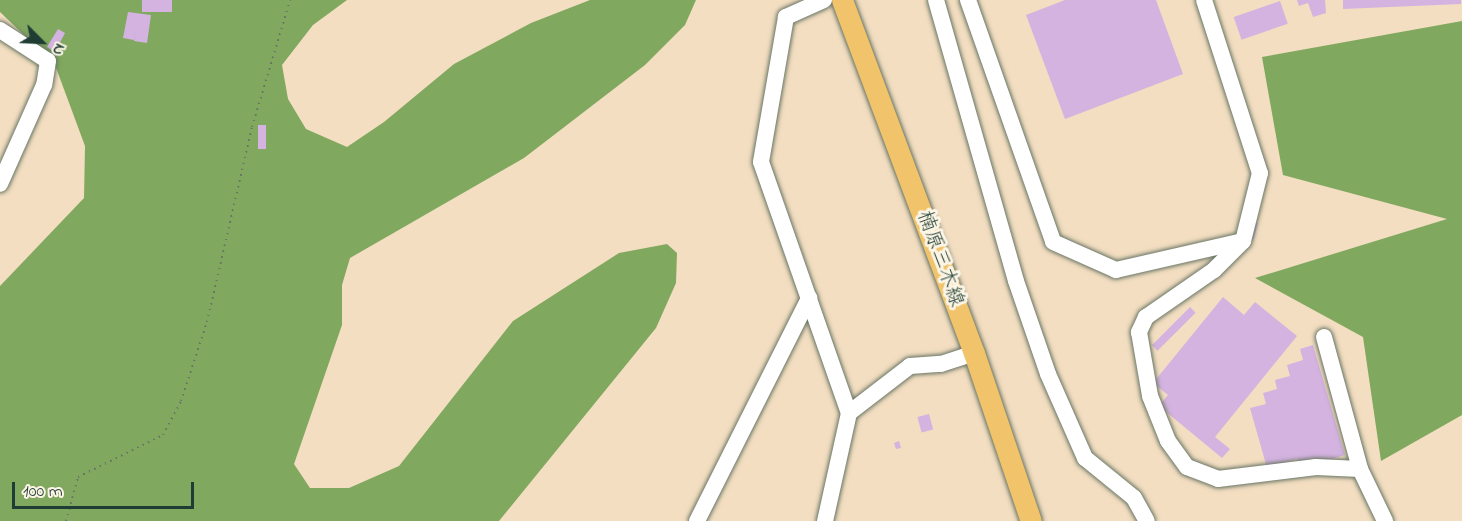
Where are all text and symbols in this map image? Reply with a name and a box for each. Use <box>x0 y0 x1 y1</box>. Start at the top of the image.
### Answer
north arrow <box>12 12 72 72</box>
text: N <box>45 40 72 59</box>
street label: 楠原三木線 <box>912 208 968 310</box>
scale bar <box>15 470 196 508</box>
text: 100 m <box>23 479 63 505</box>

